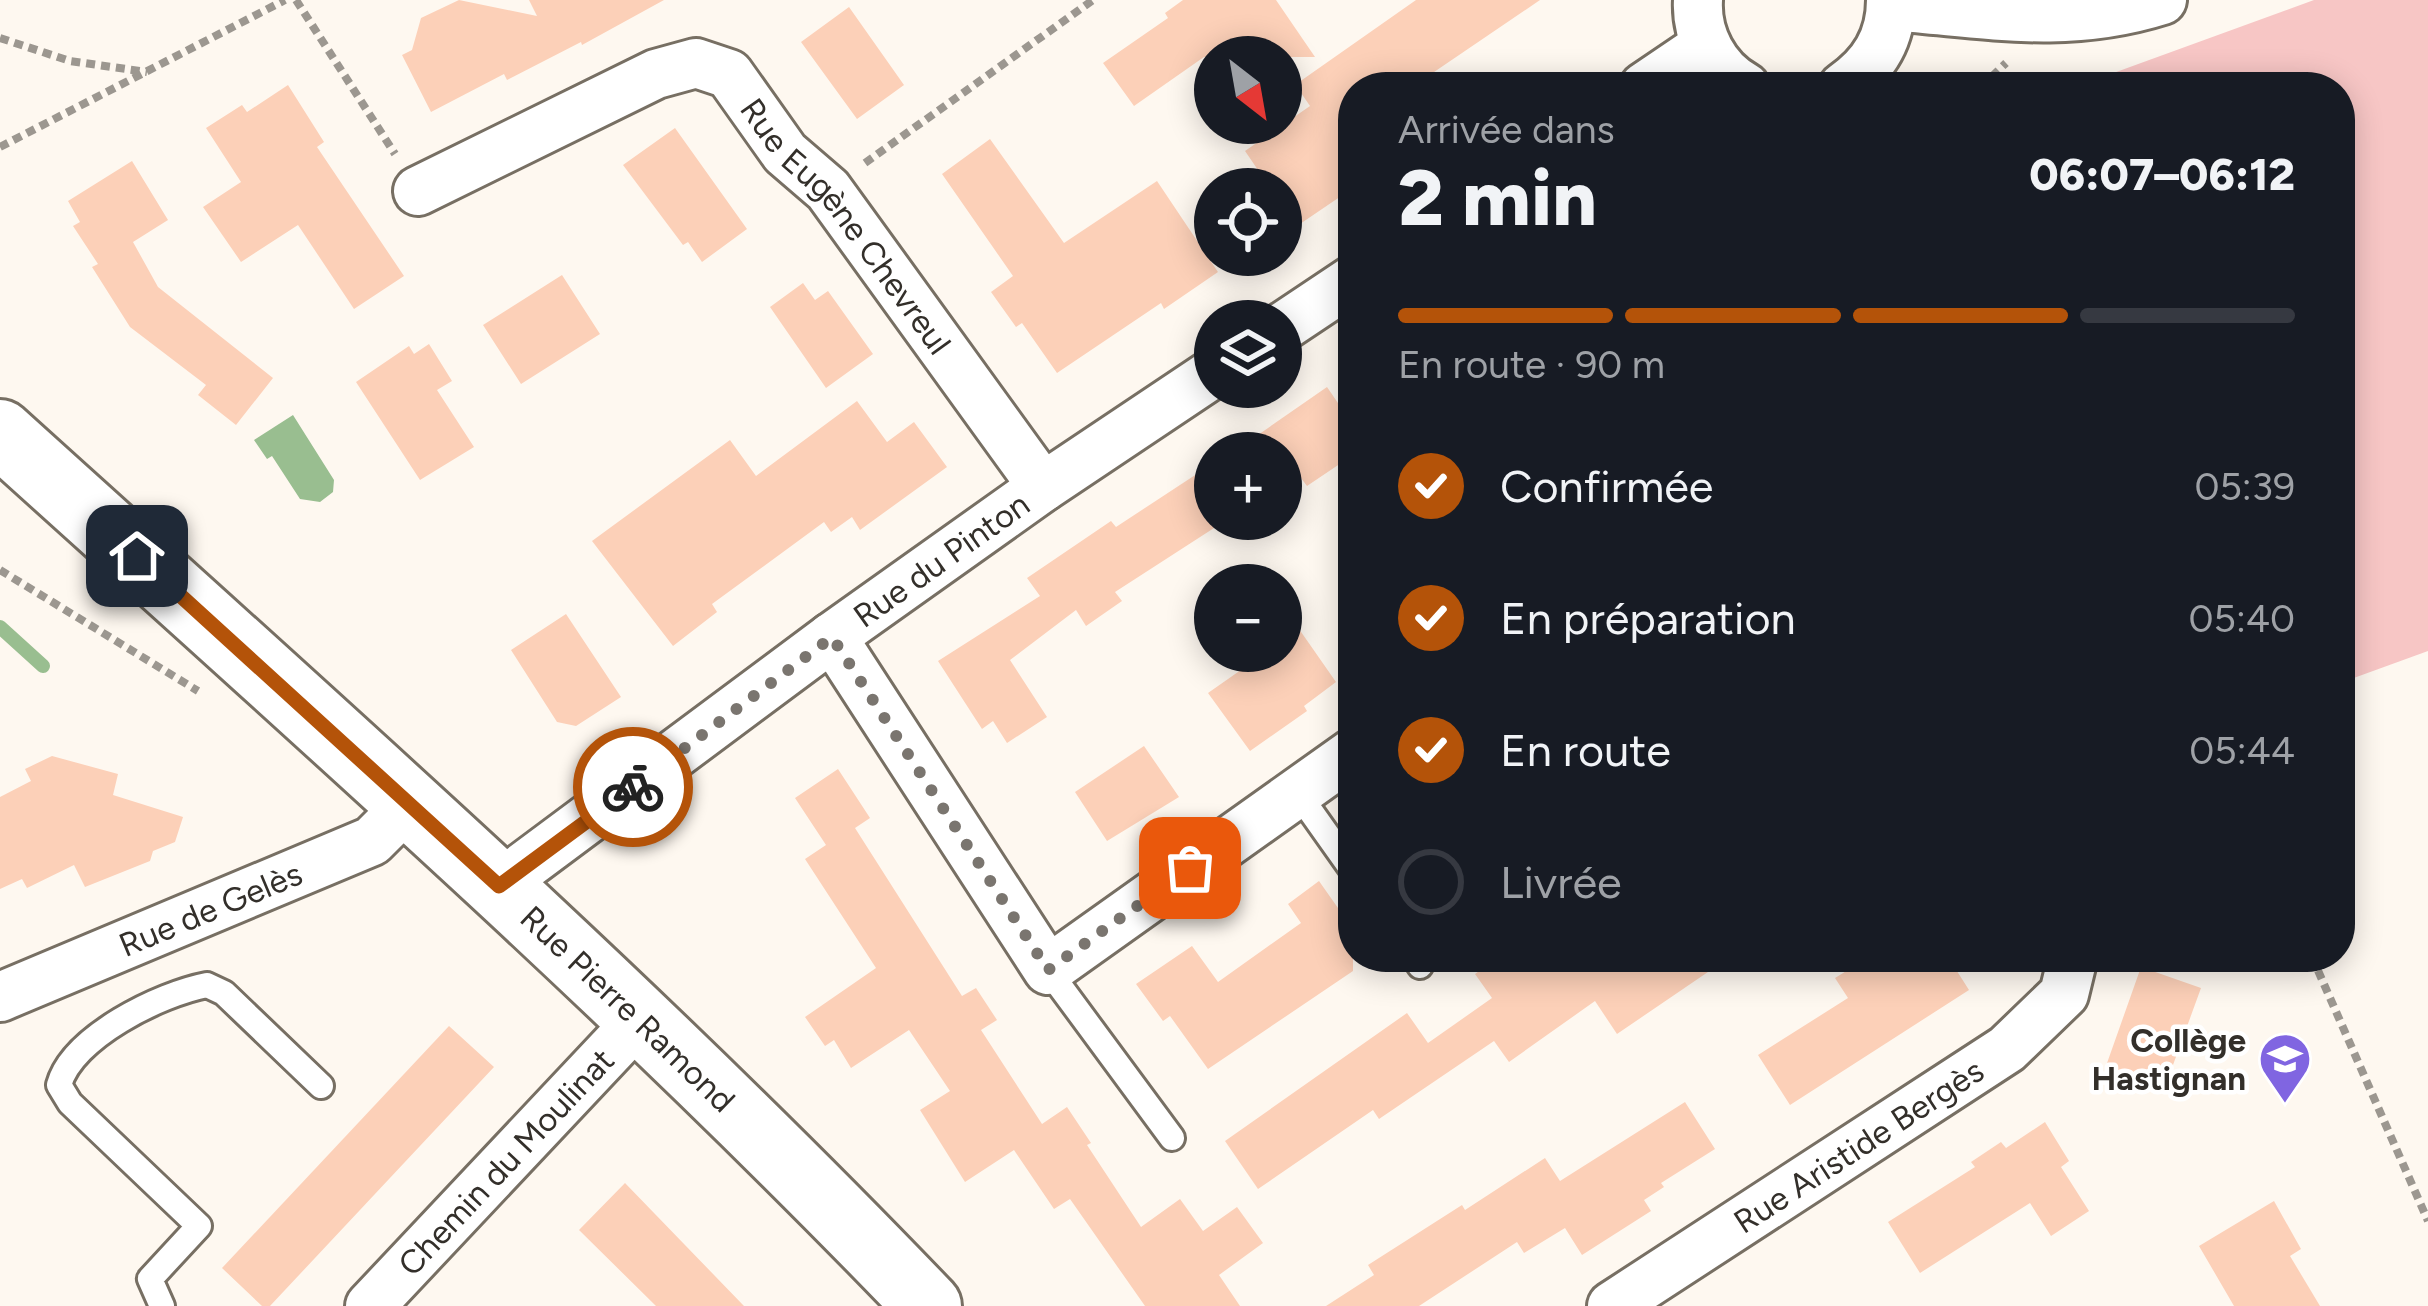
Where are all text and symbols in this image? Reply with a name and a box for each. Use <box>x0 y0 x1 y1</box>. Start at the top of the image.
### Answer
north arrow <box>1194 36 1302 144</box>
map controls <box>1194 36 1302 672</box>
street label: Rue Eugène Chevreul <box>733 90 960 361</box>
text: Arrivée dans <box>1398 106 1615 153</box>
text: 06:07–06:12 <box>2029 147 2295 201</box>
text: 2 min <box>1398 151 1597 245</box>
button: locate <box>1194 168 1302 276</box>
button: layers <box>1194 300 1302 408</box>
text: En route · 90 m <box>1398 341 1665 388</box>
button: + <box>1194 432 1302 540</box>
icon: check <box>1398 453 1464 519</box>
text: Confirmée <box>1500 459 1713 513</box>
text: 05:39 <box>2194 463 2295 510</box>
street label: Rue du Pinton <box>846 484 1036 635</box>
pin <box>86 505 188 607</box>
icon: home <box>104 523 170 589</box>
button: − <box>1194 564 1302 672</box>
icon: check <box>1398 585 1464 651</box>
text: En préparation <box>1500 591 1796 645</box>
text: 05:40 <box>2188 595 2295 642</box>
icon: check <box>1398 717 1464 783</box>
text: En route <box>1500 723 1671 777</box>
courier <box>573 727 693 847</box>
text: 05:44 <box>2189 727 2295 774</box>
icon: bike <box>600 754 666 820</box>
pin <box>1139 817 1241 919</box>
icon: bag <box>1157 835 1223 901</box>
street label: Rue de Gelès <box>113 853 308 964</box>
text: Livrée <box>1500 855 1622 909</box>
street label: Rue Pierre Ramond <box>513 898 743 1120</box>
place label: Collège Hastignan <box>2091 1021 2246 1098</box>
school or university icon: Collège Hastignan <box>2257 1031 2313 1105</box>
street label: Chemin du Moulinat <box>390 1040 622 1283</box>
street label: Rue Aristide Bergès <box>1726 1050 1990 1241</box>

